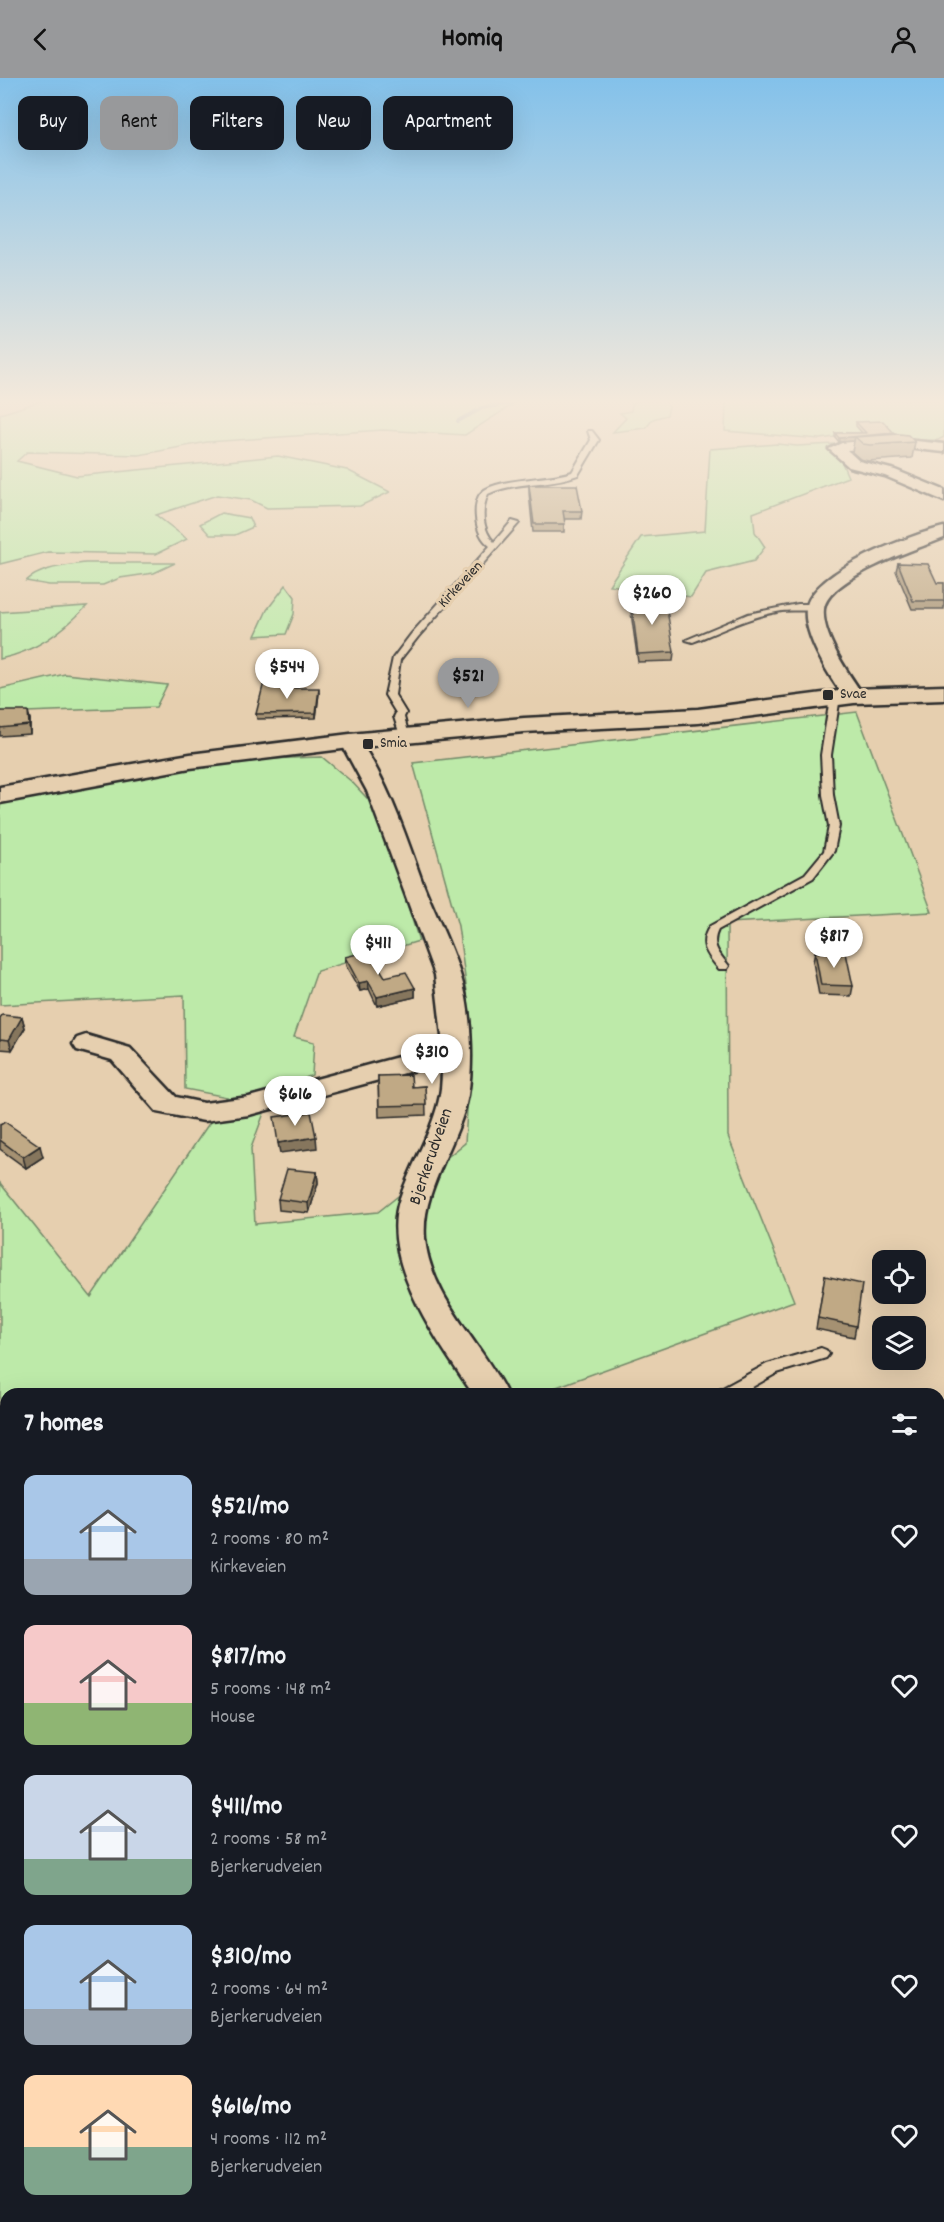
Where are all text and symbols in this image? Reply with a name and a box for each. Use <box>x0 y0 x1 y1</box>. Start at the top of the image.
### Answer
text: Homiq <box>441 20 503 59</box>
icon: back <box>24 23 57 56</box>
icon: person <box>887 23 920 56</box>
chip: Buy <box>18 96 88 150</box>
chip: Rent <box>100 96 178 150</box>
chip: Filters <box>190 96 284 150</box>
chip: New <box>296 96 371 150</box>
chip: Apartment <box>383 96 513 150</box>
street label: Kirkeveien <box>433 557 489 613</box>
pin: $260 <box>616 575 688 626</box>
text: $260 <box>632 580 672 608</box>
pin: $544 <box>251 649 323 700</box>
text: $544 <box>269 654 305 682</box>
pin: $521 <box>432 658 504 709</box>
text: $521 <box>452 663 484 691</box>
place label: Svae <box>840 684 867 706</box>
marker: Svae <box>821 688 835 702</box>
place label: Smia <box>380 733 408 755</box>
marker: Smia <box>361 737 375 751</box>
pin: $817 <box>798 918 870 969</box>
text: $817 <box>819 923 849 951</box>
pin: $411 <box>342 925 414 976</box>
text: $411 <box>364 930 392 958</box>
pin: $310 <box>396 1034 468 1085</box>
text: $310 <box>415 1039 449 1067</box>
pin: $616 <box>259 1076 331 1127</box>
text: $616 <box>278 1081 312 1109</box>
street label: Bjerkerudveien <box>404 1105 460 1209</box>
map controls <box>872 1250 926 1370</box>
button: locate <box>872 1250 926 1304</box>
button: layers <box>872 1316 926 1370</box>
text: 7 homes <box>24 1406 104 1443</box>
icon: filters <box>888 1408 921 1441</box>
text: $521/mo <box>210 1489 289 1526</box>
icon: home <box>72 1499 144 1571</box>
icon: heart <box>888 1519 921 1552</box>
text: 2 rooms · 80 m² <box>210 1526 329 1554</box>
text: Kirkeveien <box>210 1554 286 1582</box>
text: $817/mo <box>210 1639 286 1676</box>
icon: home <box>72 1649 144 1721</box>
icon: heart <box>888 1669 921 1702</box>
text: 5 rooms · 148 m² <box>210 1676 331 1704</box>
text: House <box>210 1704 255 1732</box>
text: $411/mo <box>210 1789 282 1826</box>
icon: home <box>72 1799 144 1871</box>
icon: heart <box>888 1819 921 1852</box>
text: 2 rooms · 58 m² <box>210 1826 327 1854</box>
text: Bjerkerudveien <box>210 1854 322 1882</box>
text: $310/mo <box>210 1939 291 1976</box>
icon: home <box>72 1949 144 2021</box>
icon: heart <box>888 1969 921 2002</box>
text: 2 rooms · 64 m² <box>210 1976 328 2004</box>
text: Bjerkerudveien <box>210 2004 322 2032</box>
text: $616/mo <box>210 2089 291 2126</box>
icon: home <box>72 2099 144 2171</box>
icon: heart <box>888 2119 921 2152</box>
text: 4 rooms · 112 m² <box>210 2126 327 2154</box>
text: Bjerkerudveien <box>210 2154 322 2182</box>

